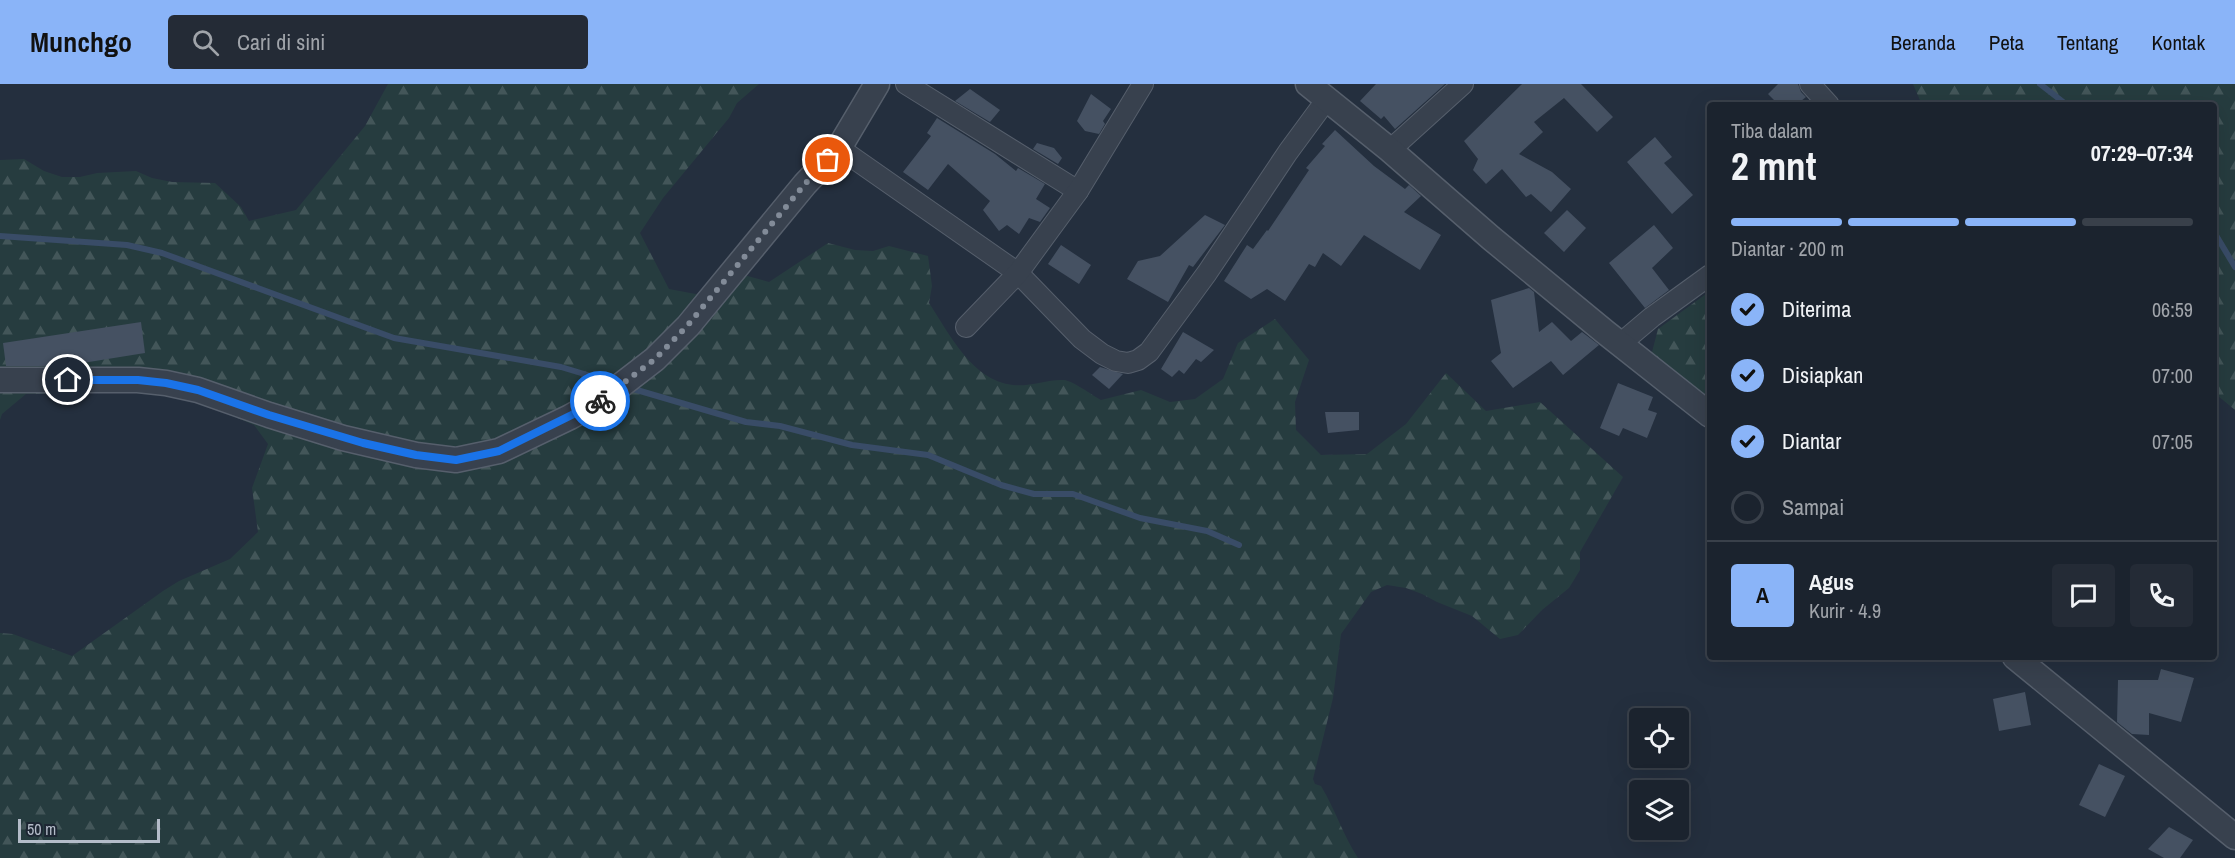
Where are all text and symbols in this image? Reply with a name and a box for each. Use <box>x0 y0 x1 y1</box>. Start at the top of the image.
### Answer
search box <box>168 15 588 69</box>
text: Munchgo <box>30 23 132 61</box>
icon: search <box>189 26 222 59</box>
text: Cari di sini <box>237 27 325 57</box>
text: Beranda <box>1891 28 1956 57</box>
text: Peta <box>1989 28 2024 57</box>
text: Tentang <box>2057 28 2118 57</box>
text: Kontak <box>2151 28 2205 57</box>
text: Tiba dalam <box>1731 117 1813 144</box>
pin <box>802 134 853 185</box>
text: 07:29–07:34 <box>2091 138 2193 168</box>
text: 2 mnt <box>1731 140 1816 192</box>
icon: bag <box>811 143 844 176</box>
text: Diantar · 200 m <box>1731 235 1844 262</box>
icon: check <box>1731 293 1764 326</box>
text: Diterima <box>1782 294 1851 324</box>
text: 06:59 <box>2152 296 2193 323</box>
pin <box>42 354 93 405</box>
icon: check <box>1731 359 1764 392</box>
text: Disiapkan <box>1782 360 1863 390</box>
text: 07:00 <box>2152 362 2193 389</box>
icon: home <box>51 363 84 396</box>
courier <box>570 371 630 431</box>
icon: bike <box>584 385 617 418</box>
icon: check <box>1731 425 1764 458</box>
text: Diantar <box>1782 426 1841 456</box>
text: 07:05 <box>2152 428 2193 455</box>
text: Sampai <box>1782 492 1844 522</box>
button: chat <box>2052 564 2115 627</box>
button: phone <box>2130 564 2193 627</box>
text: Agus <box>1809 567 1854 597</box>
text: A <box>1756 580 1769 610</box>
text: Kurir · 4.9 <box>1809 597 1881 624</box>
map controls <box>1629 708 1689 840</box>
button: locate <box>1629 708 1689 768</box>
button: layers <box>1629 780 1689 840</box>
scale bar <box>18 816 160 844</box>
text: 50 m <box>27 818 56 840</box>

